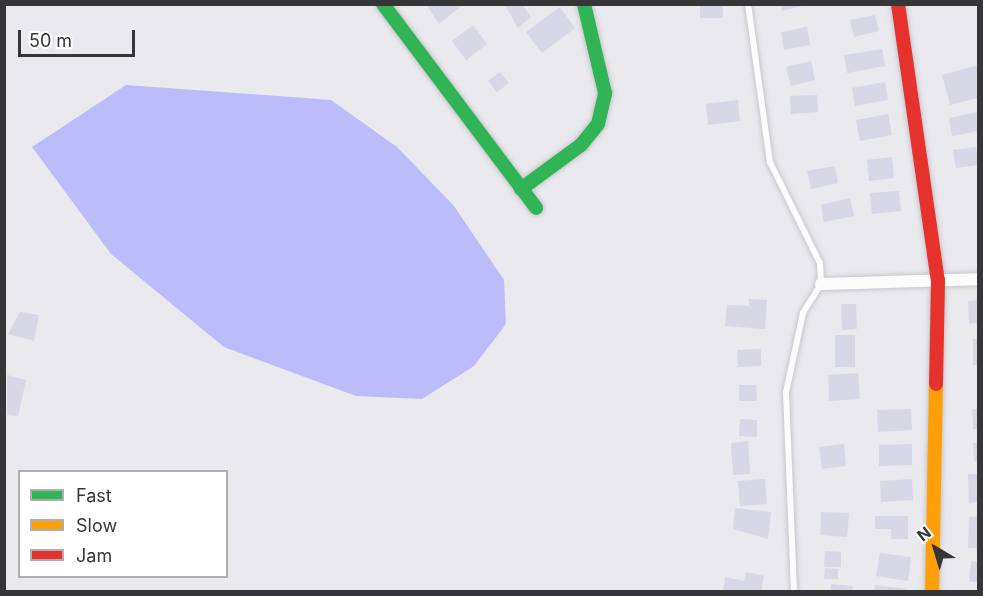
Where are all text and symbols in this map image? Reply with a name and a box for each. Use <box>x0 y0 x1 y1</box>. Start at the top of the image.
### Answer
scale bar <box>21 18 138 56</box>
text: 50 m <box>29 30 72 51</box>
legend <box>18 470 228 578</box>
text: Fast <box>76 485 112 506</box>
text: Slow <box>76 515 117 536</box>
north arrow <box>905 518 965 578</box>
text: N <box>913 522 935 545</box>
text: Jam <box>76 545 112 566</box>

